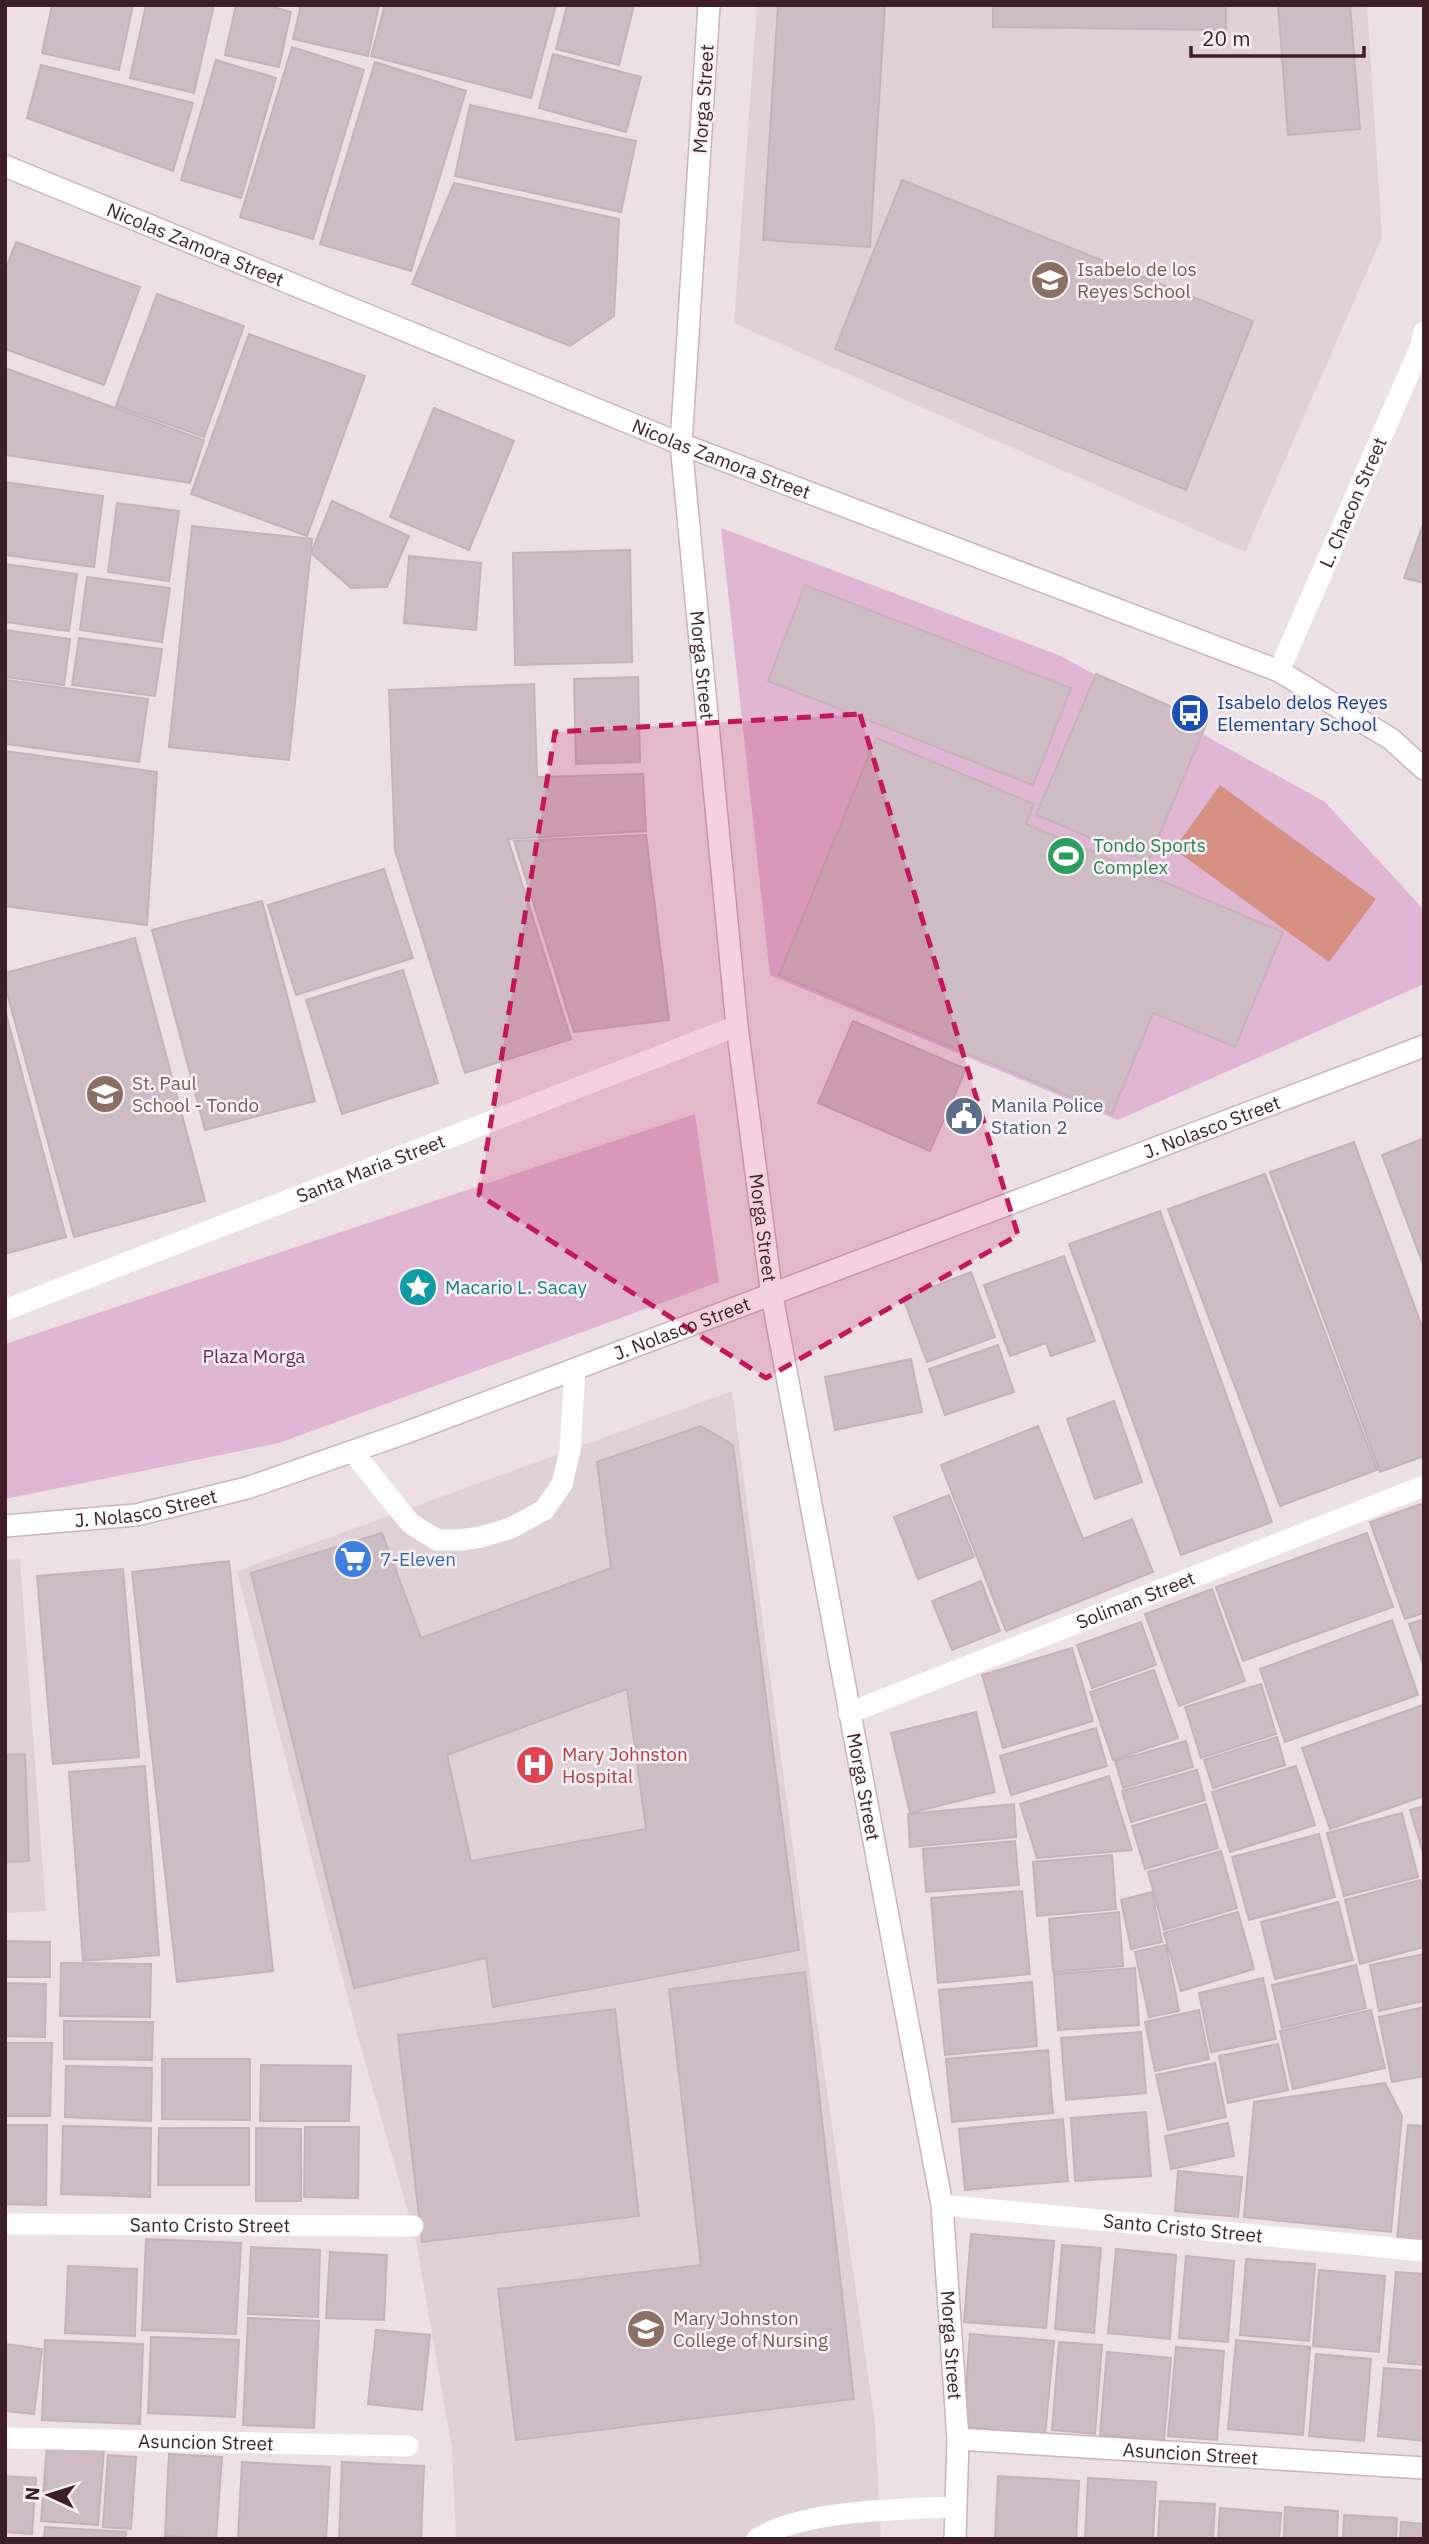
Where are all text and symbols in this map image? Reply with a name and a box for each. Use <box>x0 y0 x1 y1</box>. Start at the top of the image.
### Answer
scale bar <box>1191 14 1364 58</box>
text: 20 m <box>1202 24 1251 52</box>
street label: Morga Street <box>687 44 719 154</box>
street label: Nicolas Zamora Street <box>103 197 288 291</box>
place label: Isabelo de los Reyes School <box>1077 257 1197 303</box>
school or university icon: Isabelo de los Reyes School <box>1029 259 1071 301</box>
street label: Nicolas Zamora Street <box>629 413 814 504</box>
street label: L. Chacon Street <box>1314 433 1392 571</box>
street label: Morga Street <box>685 609 719 721</box>
place label: Isabelo delos Reyes Elementary School <box>1217 690 1388 736</box>
bus stop icon: Isabelo delos Reyes Elementary School <box>1169 692 1211 734</box>
place label: Tondo Sports Complex <box>1093 833 1206 879</box>
sports icon: Tondo Sports Complex <box>1045 835 1087 877</box>
place label: St. Paul School - Tondo <box>132 1071 259 1117</box>
school or university icon: St. Paul School - Tondo <box>84 1073 126 1115</box>
street label: J. Nolasco Street <box>1140 1090 1284 1164</box>
place label: Manila Police Station 2 <box>991 1093 1103 1139</box>
public building icon: Manila Police Station 2 <box>943 1095 985 1137</box>
street label: Santa Maria Street <box>293 1129 448 1208</box>
street label: Morga Street <box>744 1172 782 1284</box>
place icon: Macario L. Sacay <box>397 1266 439 1308</box>
place label: Macario L. Sacay <box>445 1275 588 1299</box>
street label: J. Nolasco Street <box>610 1291 754 1365</box>
park label: Plaza Morga <box>203 1344 306 1368</box>
street label: J. Nolasco Street <box>74 1484 219 1532</box>
supermarket icon: 7-Eleven <box>332 1538 374 1580</box>
place label: 7-Eleven <box>380 1547 456 1571</box>
street label: Soliman Street <box>1073 1566 1198 1634</box>
street label: Morga Street <box>842 1731 886 1843</box>
place label: Mary Johnston Hospital <box>562 1742 688 1788</box>
hospital icon: Mary Johnston Hospital <box>514 1744 556 1786</box>
street label: Santo Cristo Street <box>1102 2208 1264 2248</box>
street label: Santo Cristo Street <box>130 2213 290 2237</box>
street label: Morga Street <box>936 2290 967 2400</box>
place label: Mary Johnston College of Nursing <box>673 2306 828 2352</box>
school or university icon: Mary Johnston College of Nursing <box>625 2308 667 2350</box>
street label: Asuncion Street <box>138 2429 274 2455</box>
street label: Asuncion Street <box>1122 2437 1259 2470</box>
north arrow <box>14 2460 84 2530</box>
text: N <box>20 2486 44 2502</box>

